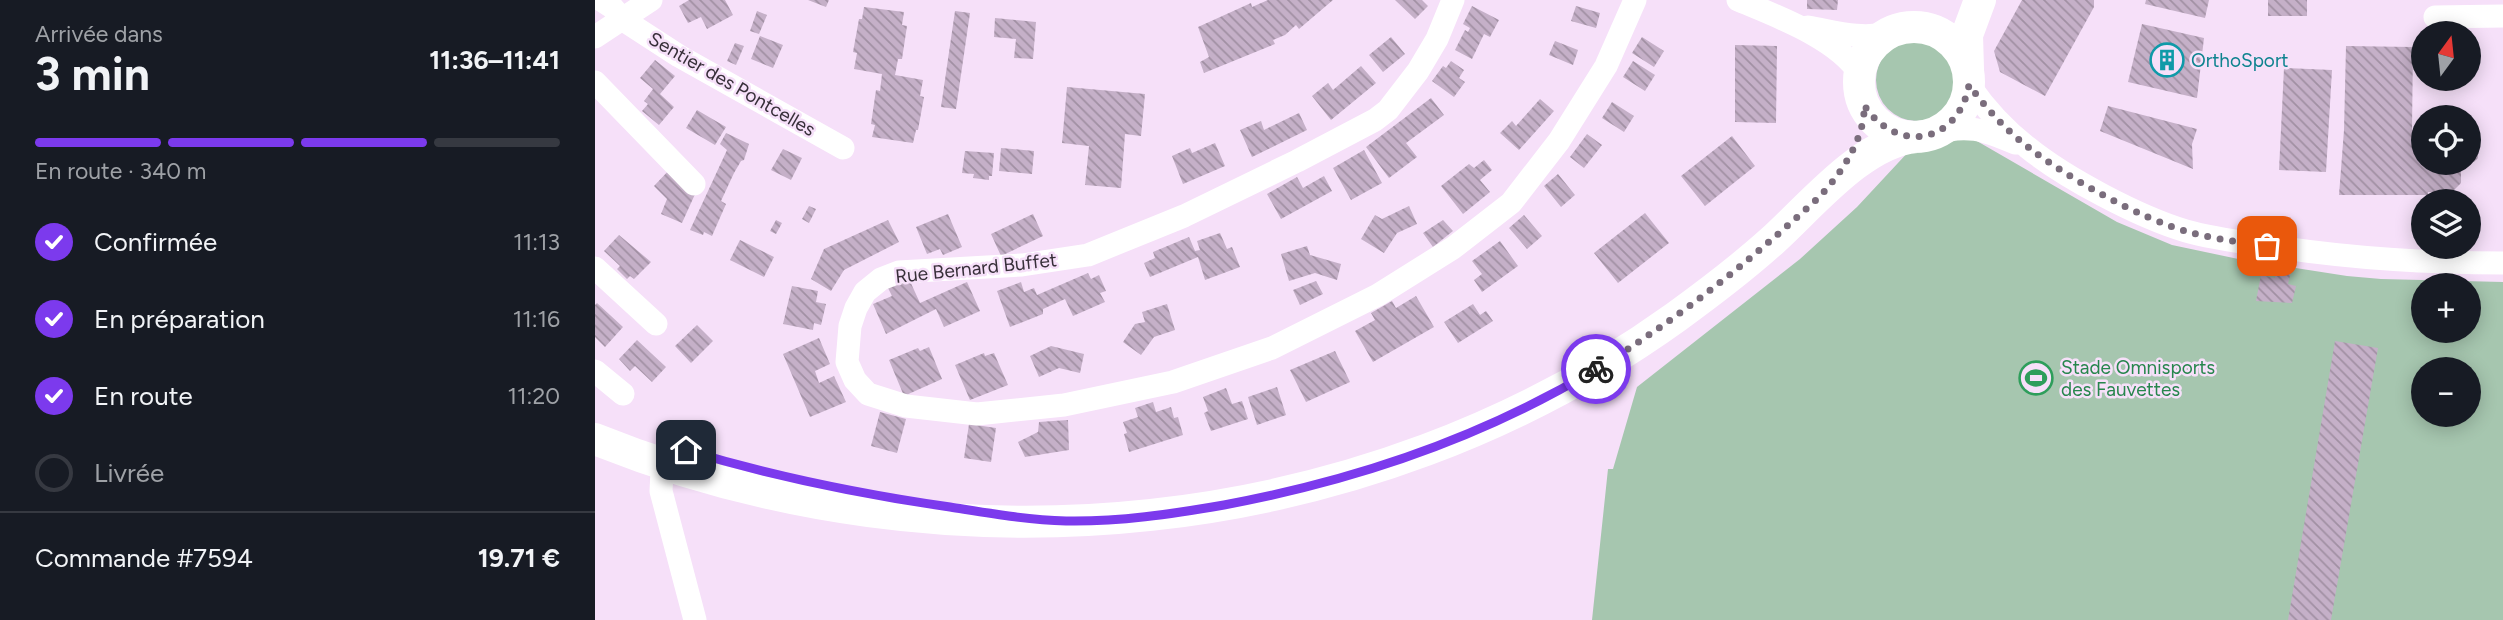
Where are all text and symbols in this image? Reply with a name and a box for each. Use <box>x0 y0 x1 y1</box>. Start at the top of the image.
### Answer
text: Arrivée dans <box>35 20 163 48</box>
north arrow <box>2411 21 2481 91</box>
map controls <box>2411 21 2481 427</box>
street label: Sentier des Pontcelles <box>645 27 820 141</box>
building icon: OrthoSport <box>2148 41 2186 79</box>
text: 11:36–11:41 <box>429 44 560 76</box>
text: 3 min <box>35 46 150 102</box>
place label: OrthoSport <box>2191 49 2289 72</box>
button: locate <box>2411 105 2481 175</box>
text: En route · 340 m <box>35 157 206 185</box>
button: layers <box>2411 189 2481 259</box>
pin <box>2237 216 2297 276</box>
icon: check <box>35 223 73 261</box>
text: Confirmée <box>94 226 217 258</box>
icon: bag <box>2248 227 2286 265</box>
text: 11:13 <box>513 228 560 256</box>
street label: Rue Bernard Buffet <box>894 248 1058 288</box>
button: + <box>2411 273 2481 343</box>
icon: check <box>35 300 73 338</box>
text: En préparation <box>94 303 265 335</box>
text: 11:16 <box>513 305 560 333</box>
courier <box>1561 334 1631 404</box>
icon: bike <box>1577 350 1615 388</box>
place label: Stade Omnisports des Fauvettes <box>2061 356 2215 401</box>
button: − <box>2411 357 2481 427</box>
sports icon: Stade Omnisports des Fauvettes <box>2017 359 2055 397</box>
icon: check <box>35 377 73 415</box>
text: En route <box>94 380 193 412</box>
text: 11:20 <box>508 382 560 410</box>
pin <box>656 420 716 480</box>
icon: home <box>667 431 705 469</box>
text: Livrée <box>94 457 164 489</box>
text: Commande #7594 <box>35 542 253 574</box>
text: 19.71 € <box>478 542 560 574</box>

